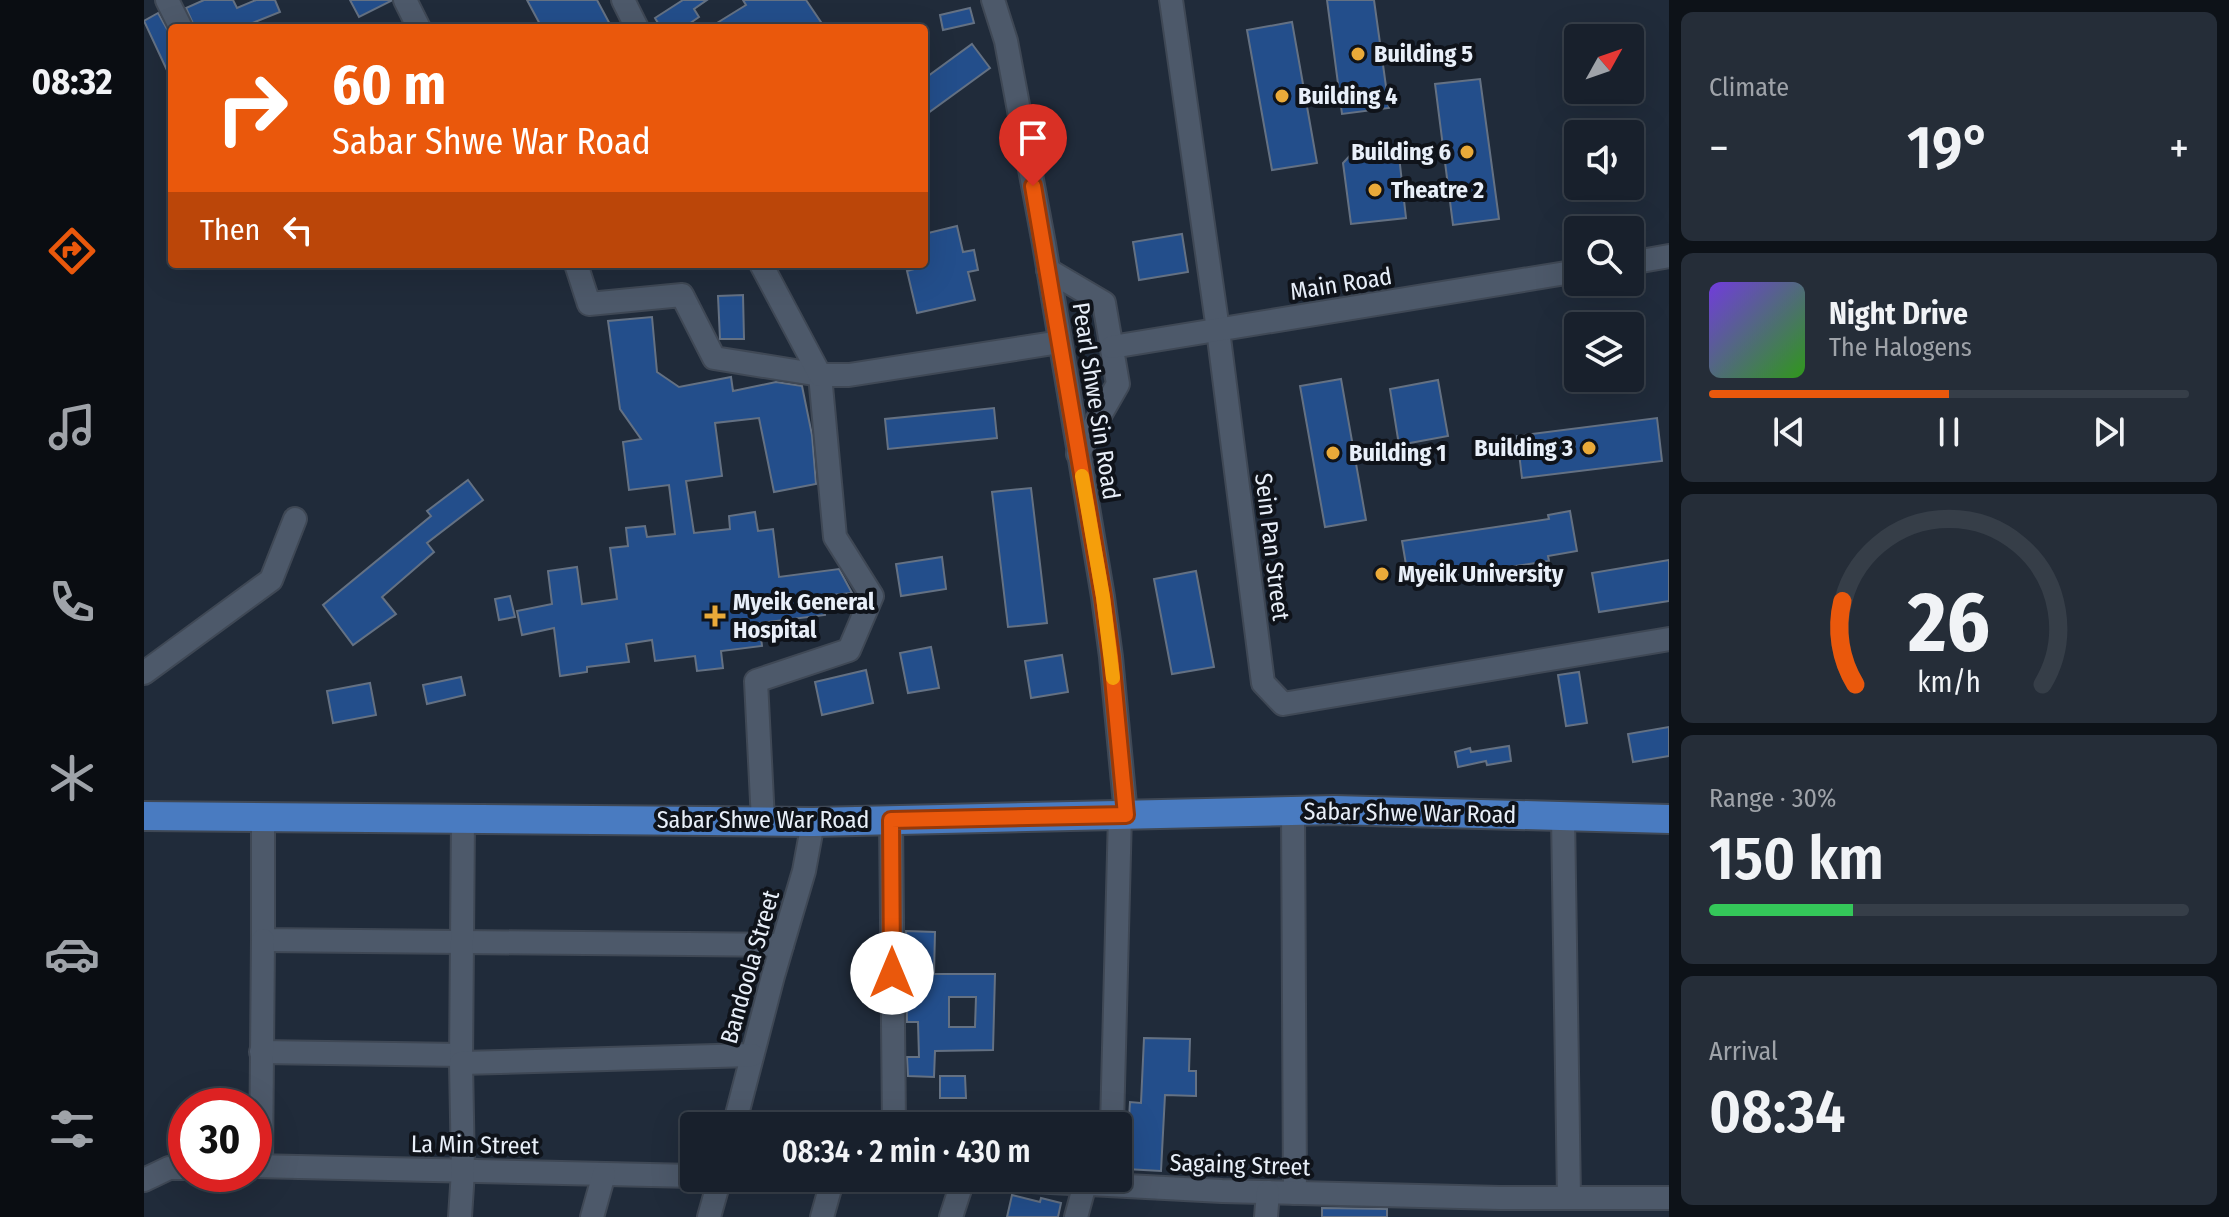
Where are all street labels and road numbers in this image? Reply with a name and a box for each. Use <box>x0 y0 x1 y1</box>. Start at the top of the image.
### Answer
street label: Main Road <box>1288 262 1394 306</box>
street label: Pearl Shwe Sin Road <box>1067 300 1125 502</box>
street label: Sein Pan Street <box>1249 472 1295 623</box>
street label: Sabar Shwe War Road <box>1303 797 1517 829</box>
street label: Sabar Shwe War Road <box>657 806 869 834</box>
street label: Bandoola Street <box>715 887 785 1047</box>
street label: La Min Street <box>411 1130 540 1160</box>
street label: Sagaing Street <box>1169 1149 1311 1181</box>

